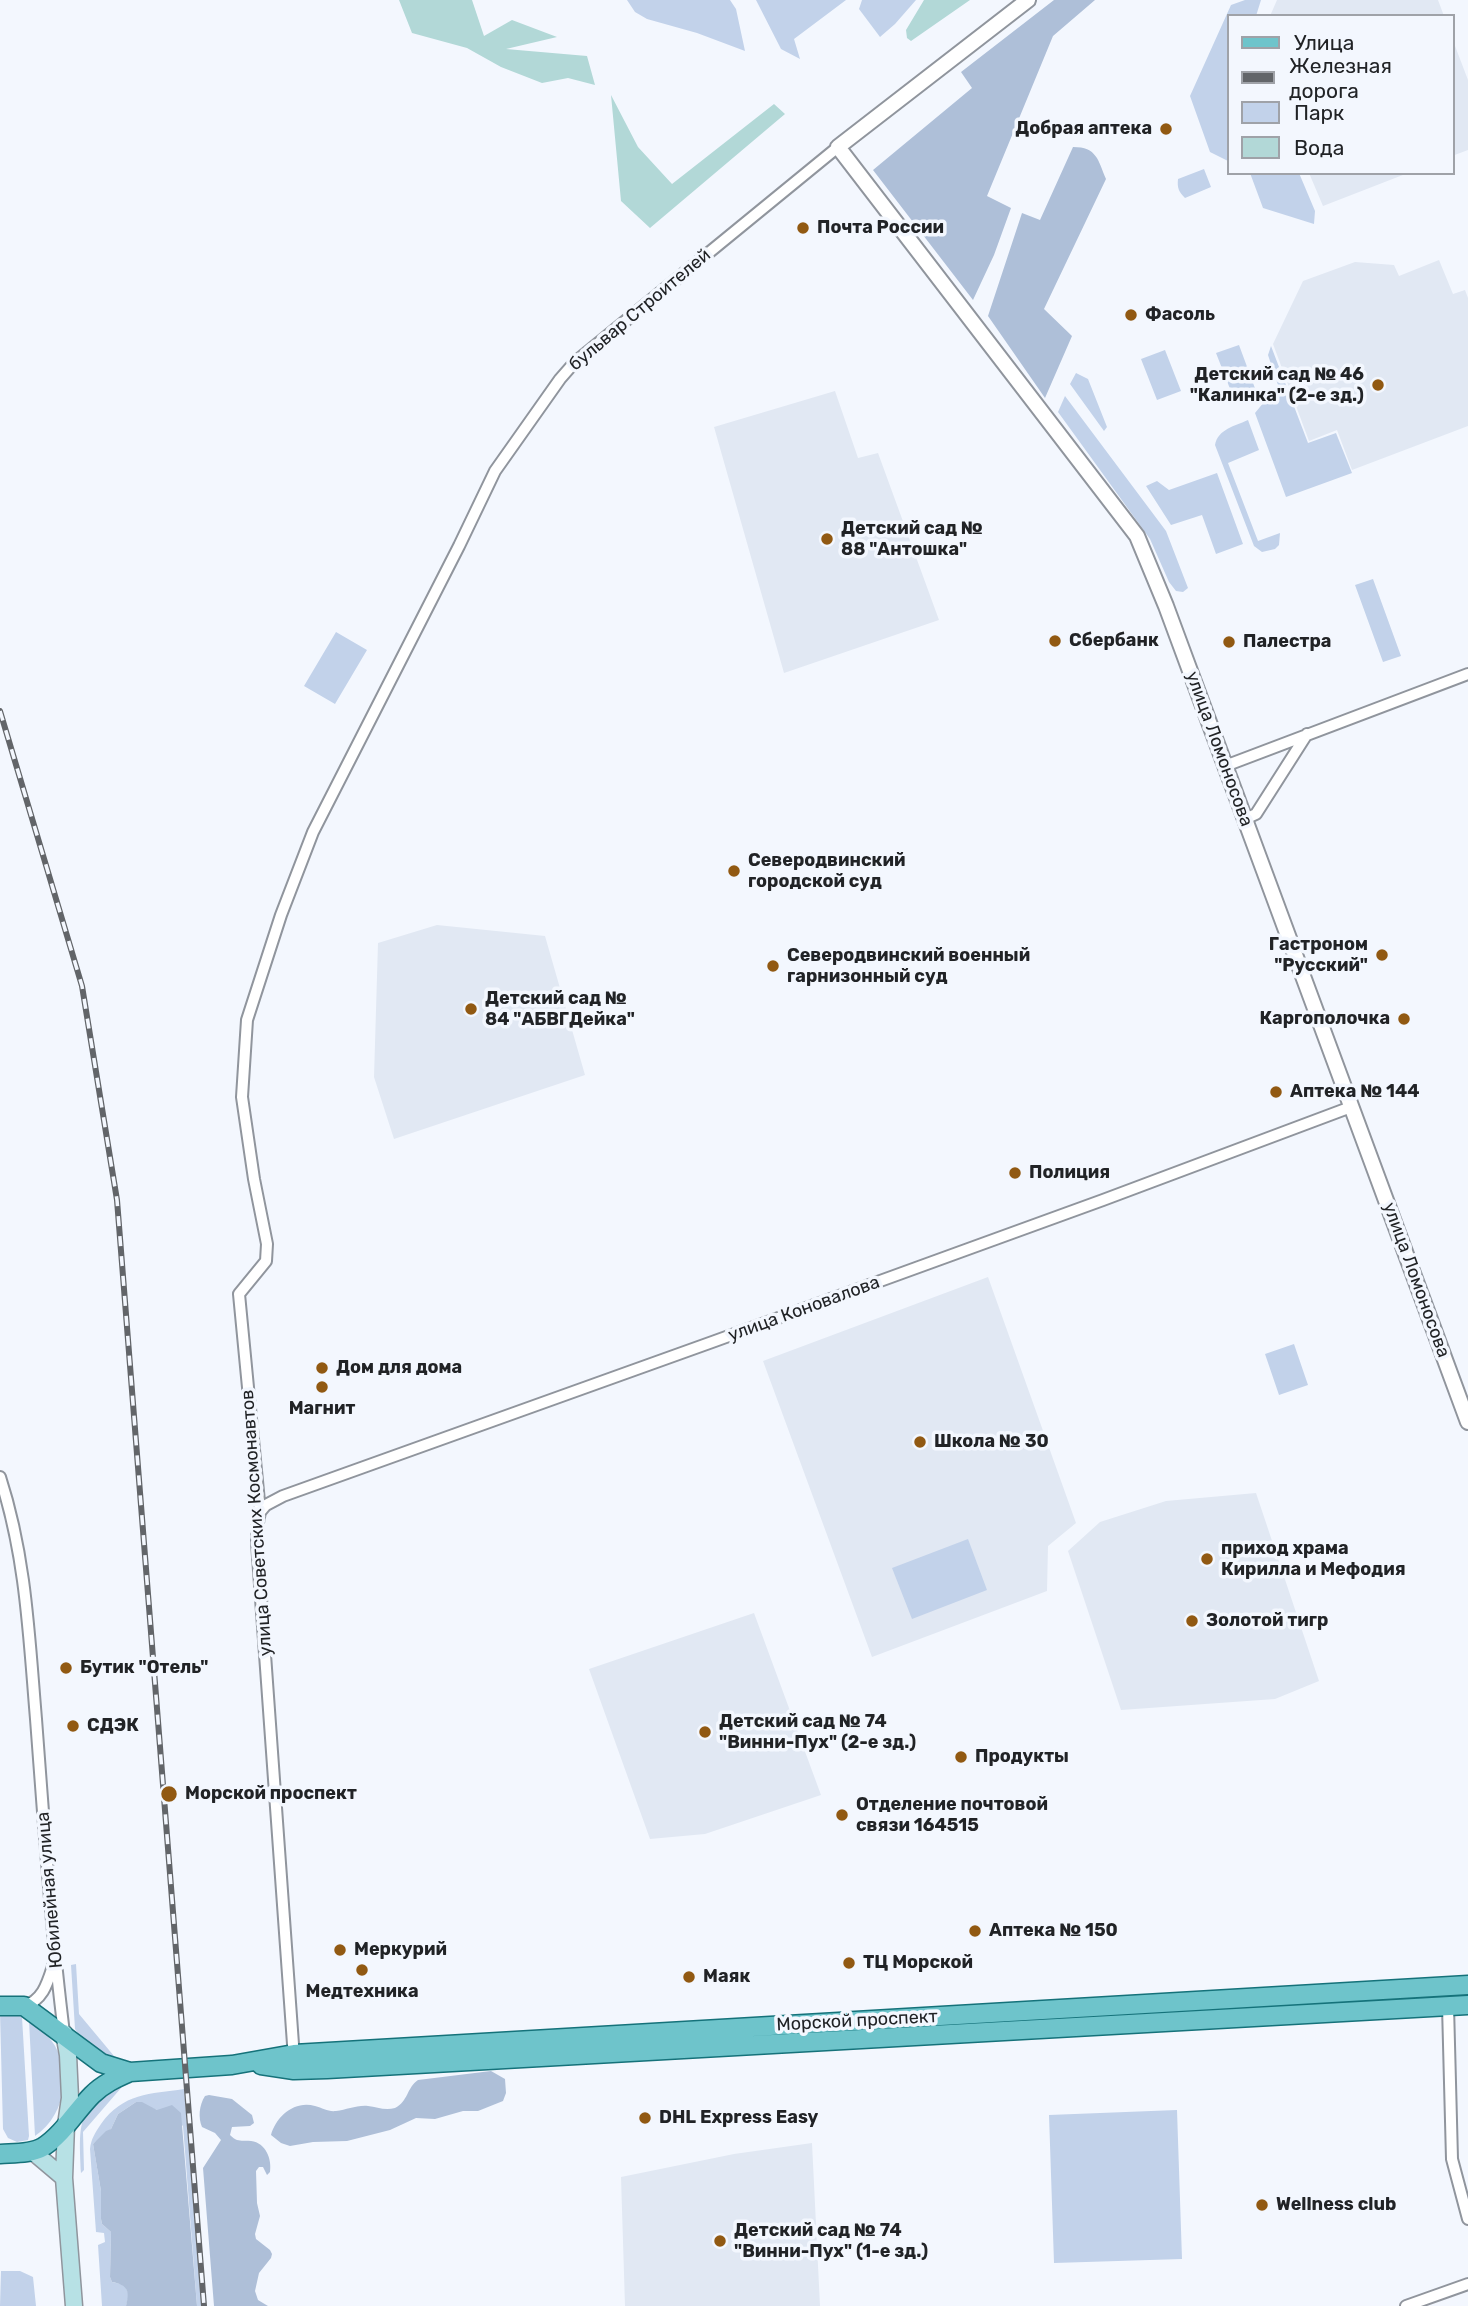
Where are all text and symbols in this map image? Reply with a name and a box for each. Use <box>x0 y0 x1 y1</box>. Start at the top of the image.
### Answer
legend <box>1226 14 1454 175</box>
text: Улица <box>1294 30 1354 55</box>
text: Железная дорога <box>1289 53 1392 103</box>
text: Парк <box>1294 100 1344 125</box>
place label: Добрая аптека <box>1015 118 1152 140</box>
marker: Добрая аптека <box>1158 121 1174 137</box>
text: Вода <box>1294 135 1344 160</box>
place label: Почта России <box>817 217 944 239</box>
marker: Почта России <box>795 220 811 236</box>
street label: бульвар Строителей <box>565 244 715 376</box>
place label: Фасоль <box>1145 304 1215 326</box>
marker: Фасоль <box>1123 307 1139 323</box>
place label: Детский сад № 46 "Калинка" (2-е зд.) <box>1190 364 1364 406</box>
marker: Детский сад № 46 "Калинка" (2-е зд.) <box>1370 377 1386 393</box>
place label: Детский сад № 88 "Антошка" <box>841 518 983 560</box>
marker: Детский сад № 88 "Антошка" <box>819 531 835 547</box>
place label: Сбербанк <box>1069 630 1159 652</box>
place label: Палестра <box>1243 631 1331 653</box>
marker: Сбербанк <box>1047 633 1063 649</box>
marker: Палестра <box>1221 634 1237 650</box>
street label: улица Ломоносова <box>1181 669 1257 829</box>
place label: Северодвинский городской суд <box>748 850 905 892</box>
marker: Северодвинский городской суд <box>726 863 742 879</box>
place label: Гастроном "Русский" <box>1269 934 1368 976</box>
place label: Северодвинский военный гарнизонный суд <box>787 945 1030 988</box>
marker: Гастроном "Русский" <box>1374 947 1390 963</box>
marker: Северодвинский военный гарнизонный суд <box>765 958 781 974</box>
place label: Детский сад № 84 "АБВГДейка" <box>485 988 635 1030</box>
marker: Детский сад № 84 "АБВГДейка" <box>463 1001 479 1017</box>
place label: Каргополочка <box>1259 1008 1390 1030</box>
marker: Каргополочка <box>1396 1011 1412 1027</box>
place label: Аптека № 144 <box>1290 1081 1420 1103</box>
marker: Аптека № 144 <box>1268 1084 1284 1100</box>
place label: Полиция <box>1029 1162 1110 1184</box>
marker: Полиция <box>1007 1165 1023 1181</box>
street label: улица Ломоносова <box>1378 1200 1454 1360</box>
street label: улица Коновалова <box>725 1272 883 1346</box>
place label: Дом для дома <box>336 1357 462 1379</box>
marker: Дом для дома <box>314 1360 330 1376</box>
marker: Магнит <box>314 1379 330 1395</box>
street label: улица Советских Космонавтов <box>237 1389 277 1657</box>
place label: Магнит <box>289 1398 355 1420</box>
place label: Школа № 30 <box>934 1431 1049 1453</box>
marker: Школа № 30 <box>912 1434 928 1450</box>
place label: приход храма Кирилла и Мефодия <box>1221 1538 1405 1580</box>
marker: приход храма Кирилла и Мефодия <box>1199 1551 1215 1567</box>
place label: Золотой тигр <box>1206 1610 1328 1632</box>
marker: Золотой тигр <box>1184 1613 1200 1629</box>
place label: Бутик "Отель" <box>80 1657 208 1679</box>
marker: Бутик "Отель" <box>58 1660 74 1676</box>
place label: Детский сад № 74 "Винни-Пух" (2-е зд.) <box>719 1711 916 1754</box>
place label: СДЭК <box>87 1715 139 1737</box>
marker: СДЭК <box>65 1718 81 1734</box>
marker: Детский сад № 74 "Винни-Пух" (2-е зд.) <box>697 1724 713 1740</box>
place label: Продукты <box>975 1746 1069 1768</box>
marker: Продукты <box>953 1749 969 1765</box>
place label: Морской проспект <box>185 1783 357 1805</box>
marker: Морской проспект <box>159 1784 179 1804</box>
place label: Отделение почтовой связи 164515 <box>856 1794 1048 1836</box>
marker: Отделение почтовой связи 164515 <box>834 1807 850 1823</box>
street label: Юбилейная улица <box>32 1811 68 1969</box>
place label: Аптека № 150 <box>989 1920 1118 1942</box>
marker: Аптека № 150 <box>967 1923 983 1939</box>
place label: Меркурий <box>354 1939 447 1961</box>
marker: Меркурий <box>332 1942 348 1958</box>
place label: ТЦ Морской <box>863 1952 973 1974</box>
marker: ТЦ Морской <box>841 1955 857 1971</box>
marker: Медтехника <box>354 1962 370 1978</box>
place label: Маяк <box>703 1966 750 1988</box>
marker: Маяк <box>681 1969 697 1985</box>
place label: Медтехника <box>305 1981 419 2003</box>
street label: Морской проспект <box>776 2006 938 2036</box>
place label: DHL Express Easy <box>659 2107 818 2129</box>
marker: DHL Express Easy <box>637 2110 653 2126</box>
place label: Wellness club <box>1276 2194 1396 2216</box>
marker: Wellness club <box>1254 2197 1270 2213</box>
place label: Детский сад № 74 "Винни-Пух" (1-е зд.) <box>734 2220 928 2262</box>
marker: Детский сад № 74 "Винни-Пух" (1-е зд.) <box>712 2233 728 2249</box>

